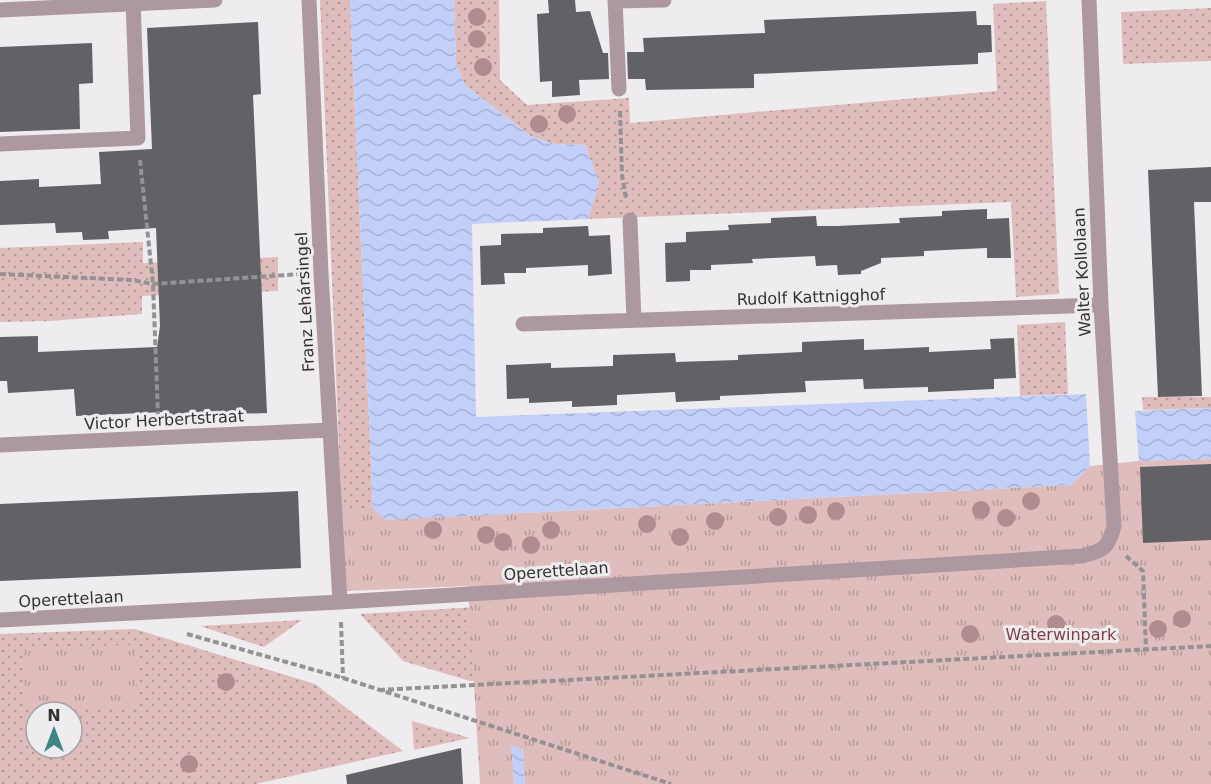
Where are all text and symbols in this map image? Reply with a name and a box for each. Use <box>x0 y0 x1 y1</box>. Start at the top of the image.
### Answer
street label: Walter Kollolaan <box>1069 207 1095 337</box>
street label: Franz Lehársingel <box>292 231 318 373</box>
street label: Rudolf Kattnigghof <box>736 285 886 309</box>
street label: Victor Herbertstraat <box>84 406 244 434</box>
street label: Operettelaan <box>503 558 609 584</box>
street label: Operettelaan <box>18 587 124 611</box>
park label: Waterwinpark <box>1006 625 1117 644</box>
north arrow <box>24 700 84 760</box>
text: N <box>47 706 61 725</box>

